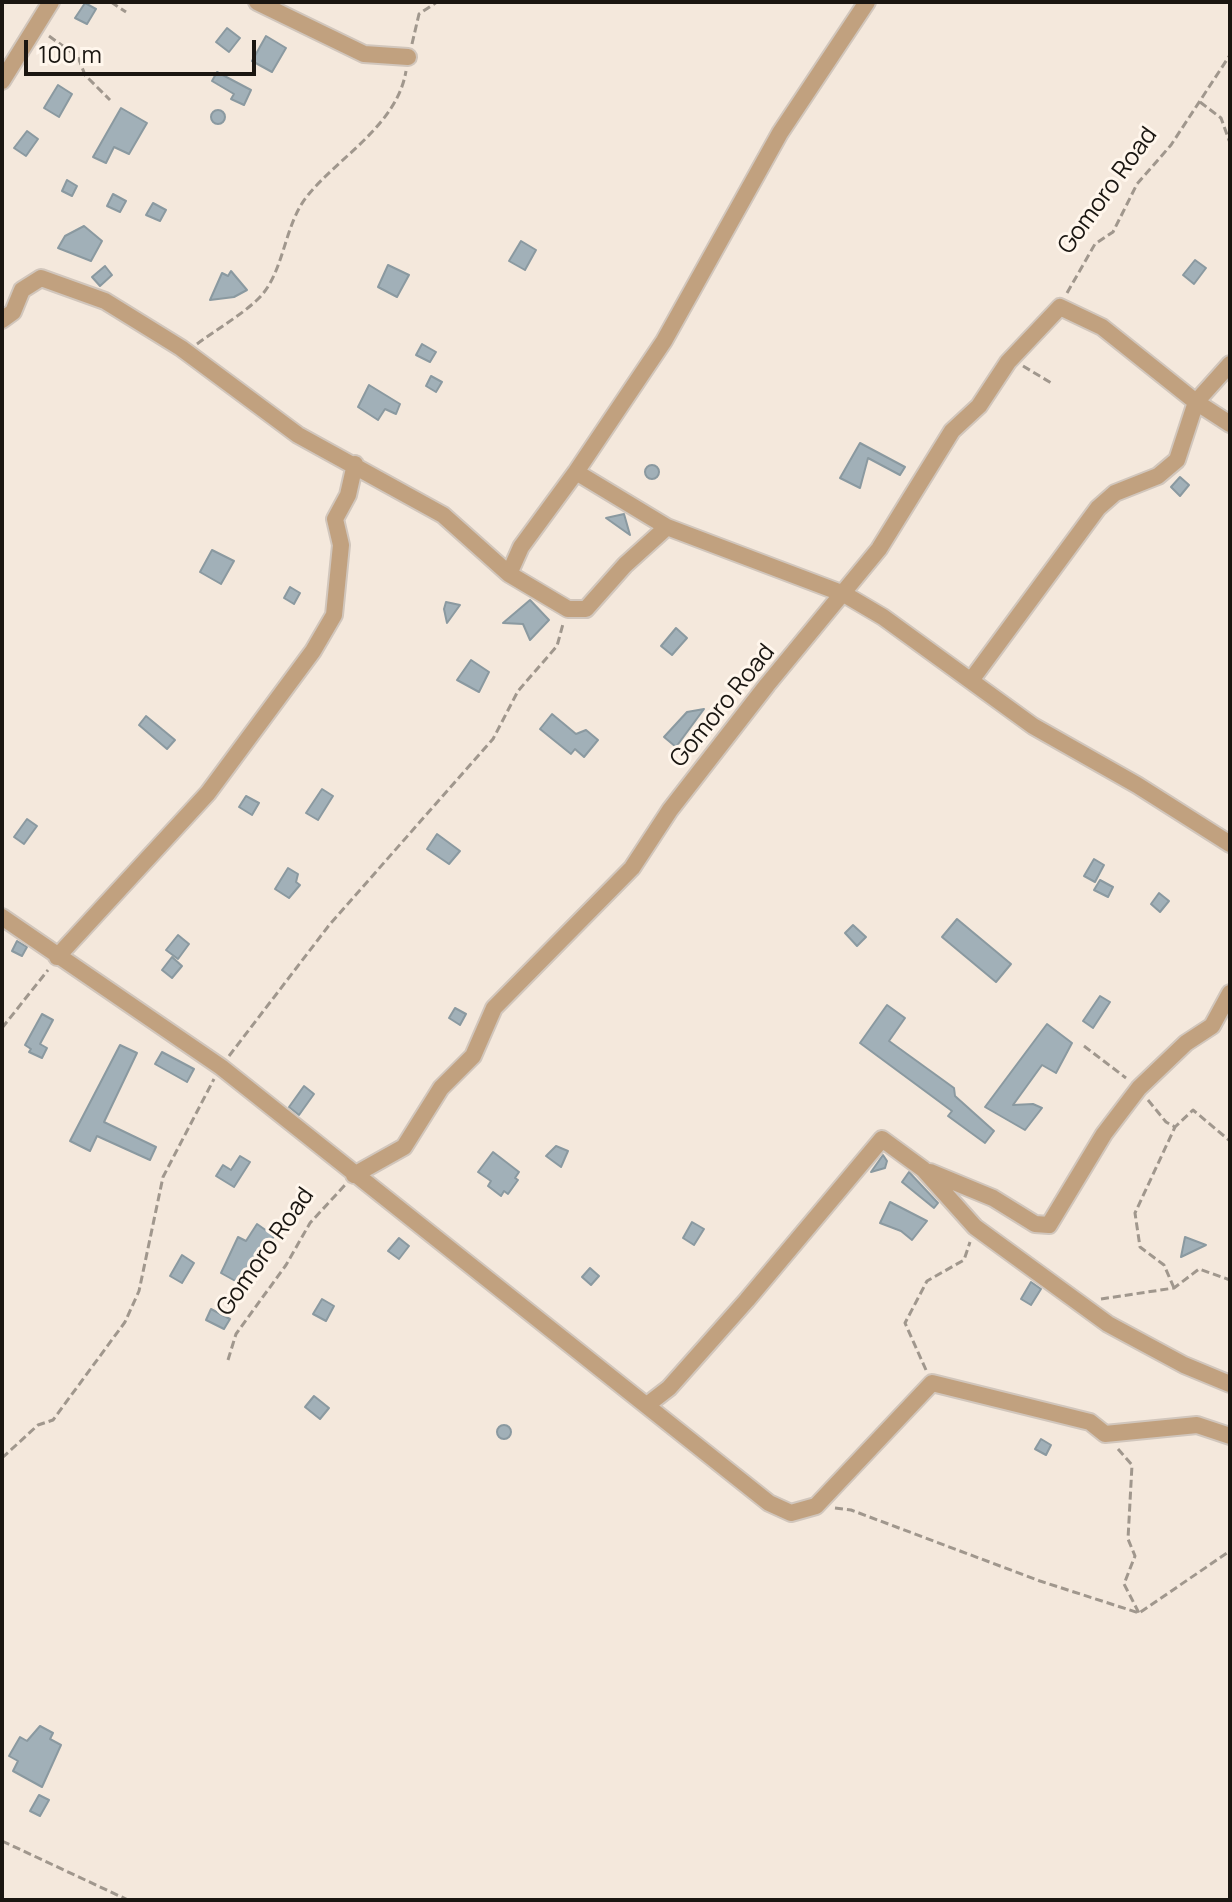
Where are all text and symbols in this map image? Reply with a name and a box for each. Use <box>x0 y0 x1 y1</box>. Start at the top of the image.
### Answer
scale bar <box>28 24 260 74</box>
text: 100 m <box>38 37 102 70</box>
street label: Gomoro Road <box>1052 122 1164 260</box>
street label: Gomoro Road <box>665 639 781 773</box>
street label: Gomoro Road <box>211 1182 321 1322</box>

